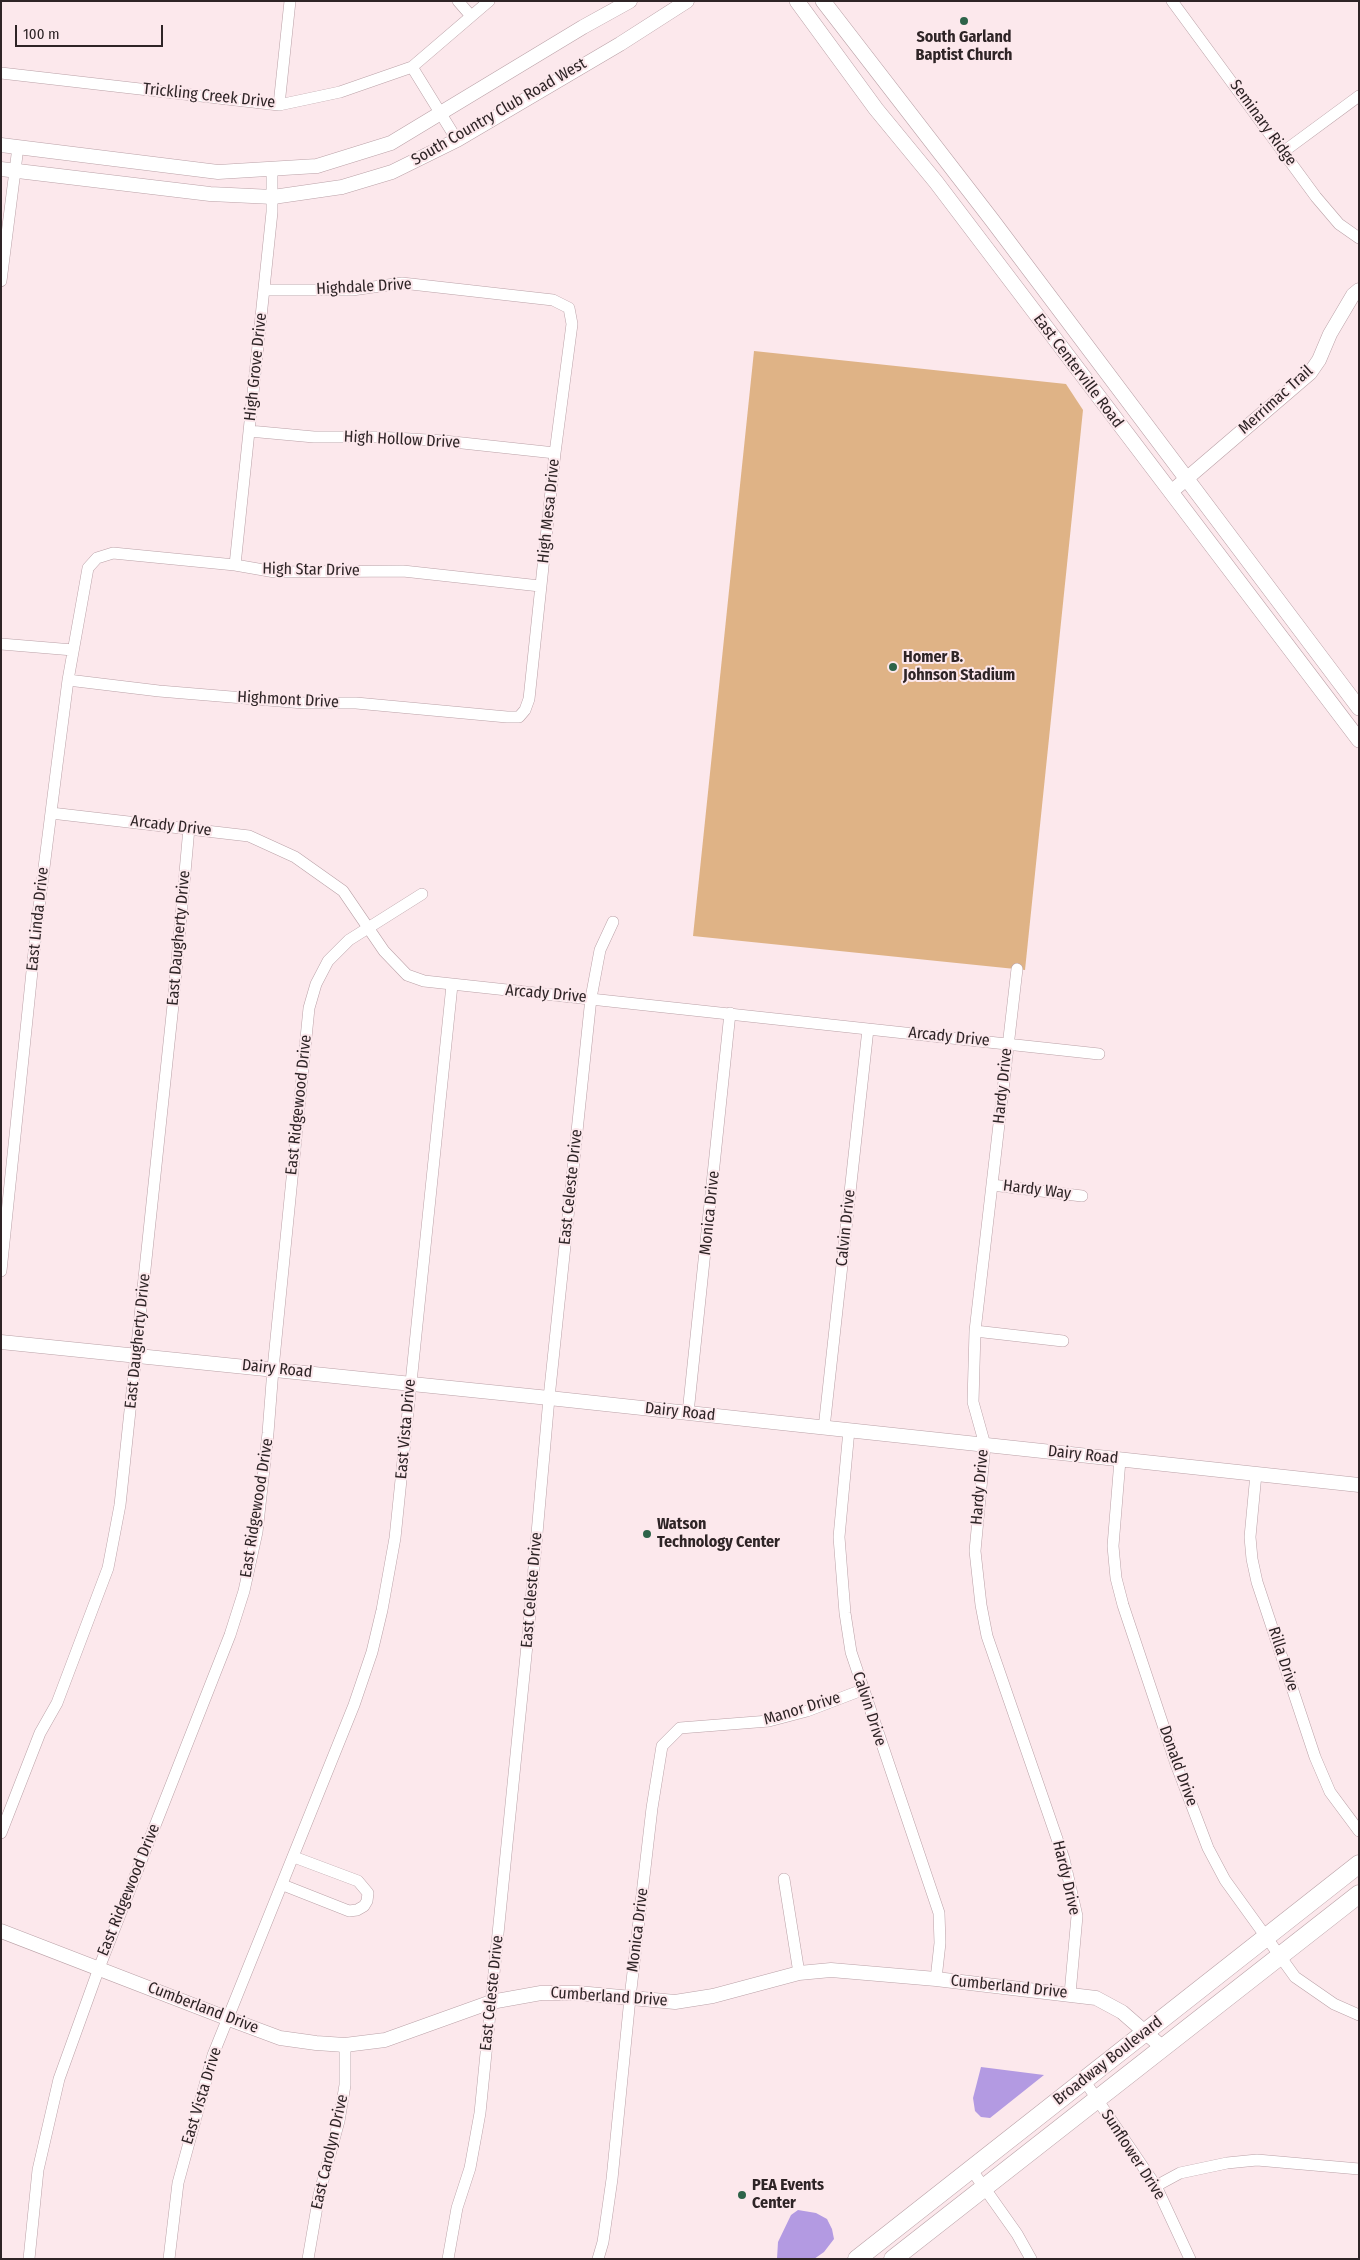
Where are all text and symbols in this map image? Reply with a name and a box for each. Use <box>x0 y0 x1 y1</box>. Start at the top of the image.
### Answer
scale bar <box>18 15 165 47</box>
marker: South Garland Baptist Church <box>958 15 970 27</box>
text: 100 m <box>23 25 60 43</box>
place label: South Garland Baptist Church <box>915 28 1013 66</box>
street label: South Country Club Road West <box>408 54 590 170</box>
street label: Seminary Ridge <box>1225 76 1301 170</box>
street label: Trickling Creek Drive <box>142 80 276 112</box>
street label: Highdale Drive <box>316 275 412 299</box>
street label: East Centerville Road <box>1029 310 1127 432</box>
street label: High Grove Drive <box>241 312 271 422</box>
street label: Merrimac Trail <box>1235 362 1317 438</box>
street label: High Hollow Drive <box>343 427 461 453</box>
street label: High Mesa Drive <box>534 458 564 564</box>
street label: High Star Drive <box>262 560 360 580</box>
place label: Homer B. Johnson Stadium <box>903 648 1015 686</box>
marker: Homer B. Johnson Stadium <box>887 661 899 673</box>
street label: Highmont Drive <box>237 688 339 712</box>
street label: Arcady Drive <box>129 812 213 840</box>
street label: East Linda Drive <box>23 866 53 972</box>
street label: East Daugherty Drive <box>164 870 194 1006</box>
street label: Arcady Drive <box>505 981 587 1007</box>
street label: Arcady Drive <box>908 1023 990 1051</box>
street label: East Ridgewood Drive <box>282 1034 316 1176</box>
street label: Hardy Drive <box>989 1047 1017 1125</box>
street label: East Celeste Drive <box>555 1128 587 1246</box>
street label: Monica Drive <box>696 1170 724 1256</box>
street label: Hardy Way <box>1002 1176 1072 1204</box>
street label: Calvin Drive <box>832 1189 860 1267</box>
street label: East Daugherty Drive <box>121 1273 155 1409</box>
street label: Dairy Road <box>241 1356 313 1382</box>
street label: East Vista Drive <box>392 1378 420 1480</box>
street label: Dairy Road <box>644 1399 716 1425</box>
street label: East Ridgewood Drive <box>236 1437 278 1579</box>
street label: Dairy Road <box>1047 1442 1119 1468</box>
street label: Hardy Drive <box>967 1448 993 1526</box>
place label: Watson Technology Center <box>657 1515 780 1553</box>
marker: Watson Technology Center <box>641 1528 653 1540</box>
street label: East Celeste Drive <box>517 1531 547 1649</box>
street label: Rilla Drive <box>1264 1624 1302 1694</box>
street label: Calvin Drive <box>848 1669 890 1749</box>
street label: Manor Drive <box>761 1688 843 1730</box>
street label: Donald Drive <box>1155 1723 1201 1809</box>
street label: East Ridgewood Drive <box>94 1821 164 1959</box>
street label: Hardy Drive <box>1048 1839 1084 1917</box>
street label: Monica Drive <box>623 1887 653 1973</box>
street label: East Celeste Drive <box>476 1934 508 2052</box>
street label: Cumberland Drive <box>950 1971 1068 2003</box>
street label: Cumberland Drive <box>145 1978 261 2038</box>
street label: Cumberland Drive <box>550 1983 668 2011</box>
street label: Broadway Boulevard <box>1050 2012 1166 2110</box>
street label: East Vista Drive <box>178 2045 226 2147</box>
street label: East Carolyn Drive <box>307 2093 353 2211</box>
street label: Sunflower Drive <box>1097 2106 1169 2204</box>
place label: PEA Events Center <box>752 2176 824 2214</box>
marker: PEA Events Center <box>736 2189 748 2201</box>

